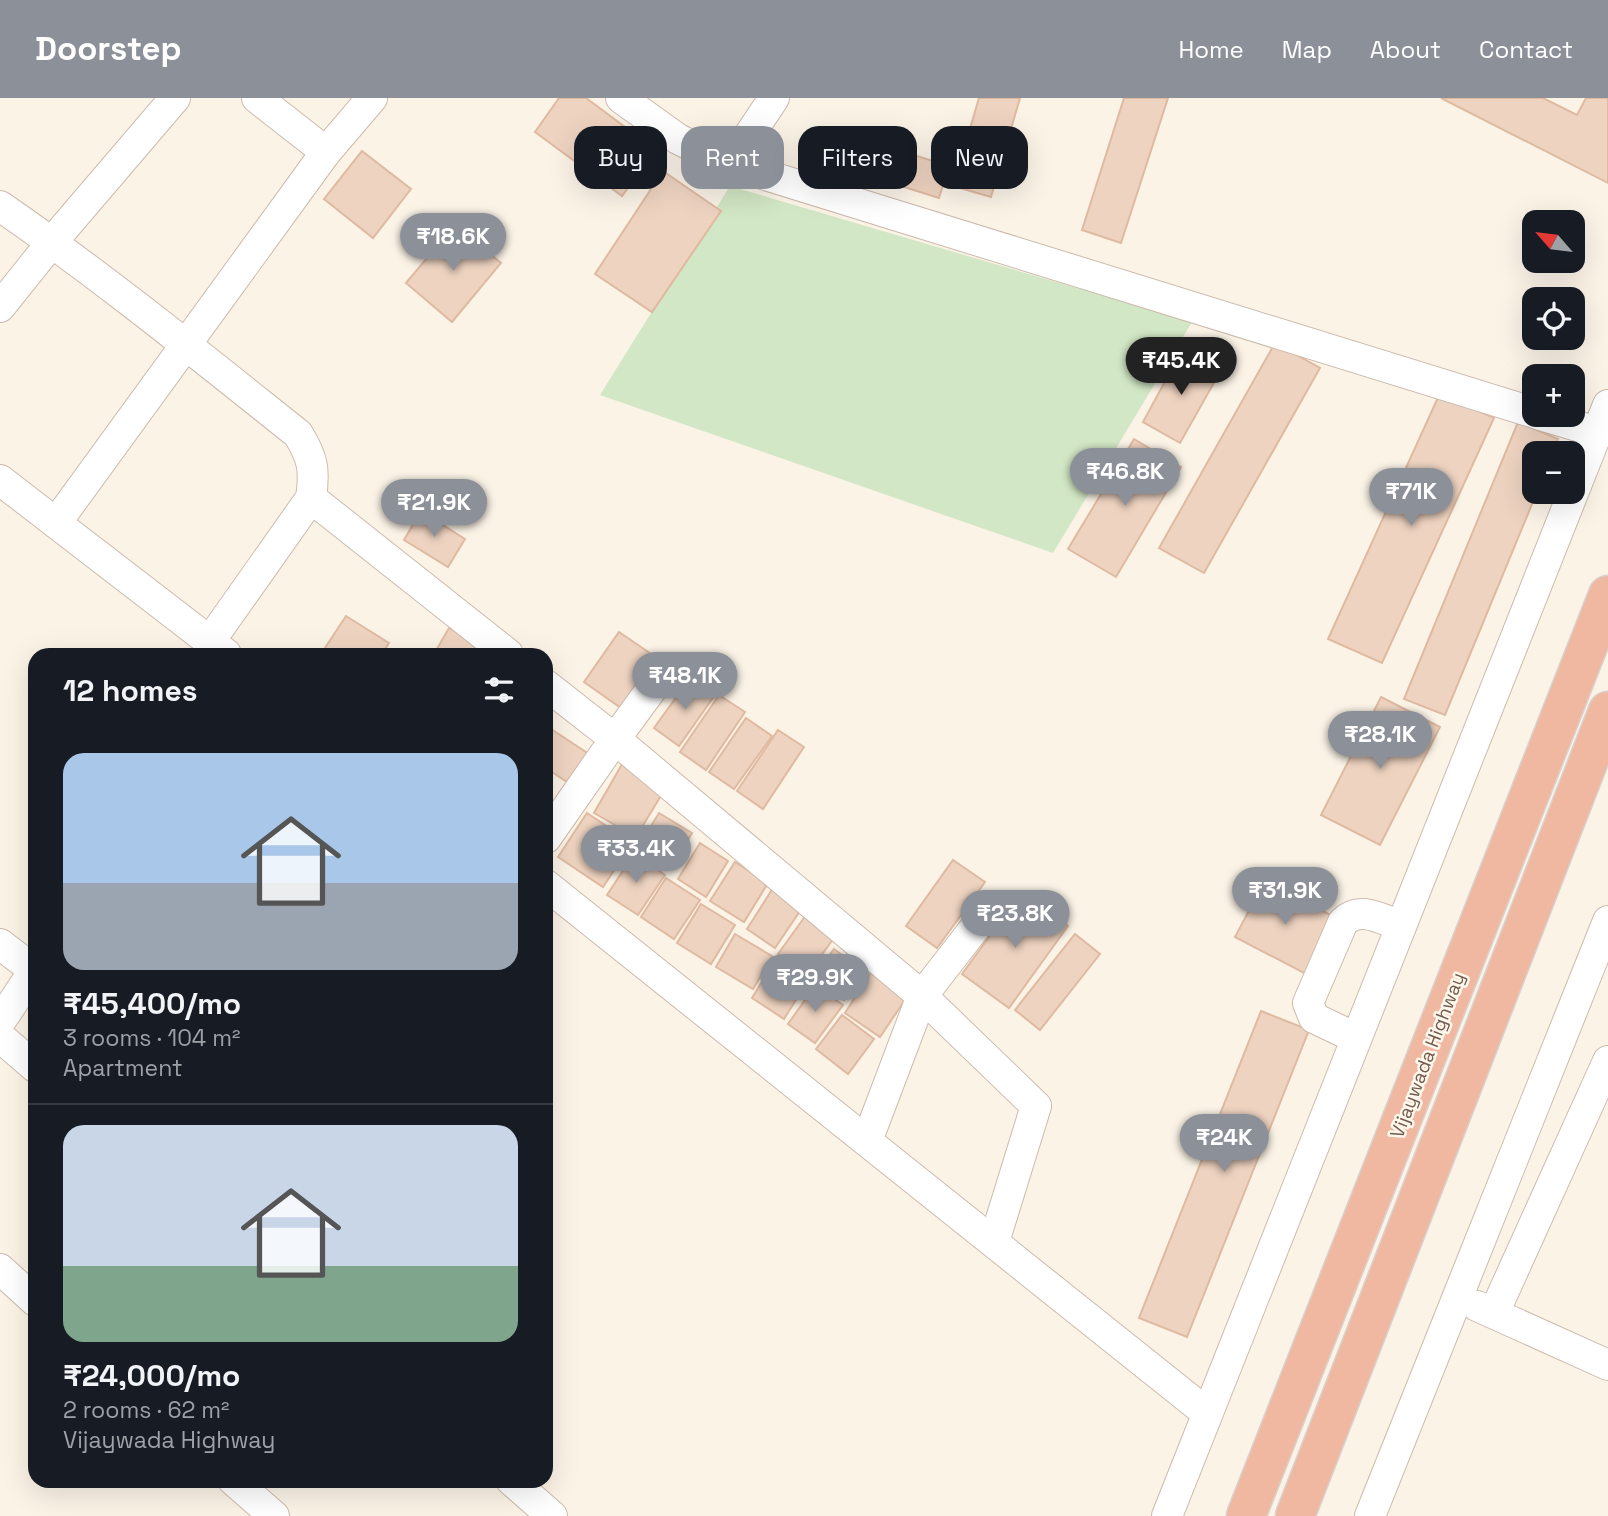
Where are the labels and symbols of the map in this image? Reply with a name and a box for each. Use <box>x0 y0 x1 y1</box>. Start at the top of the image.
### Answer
north arrow <box>1522 210 1586 273</box>
pin: ₹18.6K <box>396 214 510 273</box>
pin: ₹45.4K <box>1124 338 1238 397</box>
pin: ₹46.8K <box>1068 448 1182 508</box>
pin: ₹71K <box>1370 468 1452 528</box>
pin: ₹21.9K <box>377 480 491 539</box>
pin: ₹48.1K <box>628 652 742 712</box>
pin: ₹28.1K <box>1323 712 1437 771</box>
pin: ₹33.4K <box>579 826 693 885</box>
pin: ₹31.9K <box>1228 868 1342 927</box>
pin: ₹23.8K <box>958 890 1072 950</box>
pin: ₹29.9K <box>758 954 872 1014</box>
street label: Vijaywada Highway <box>1384 969 1471 1142</box>
pin: ₹24K <box>1183 1114 1265 1174</box>

